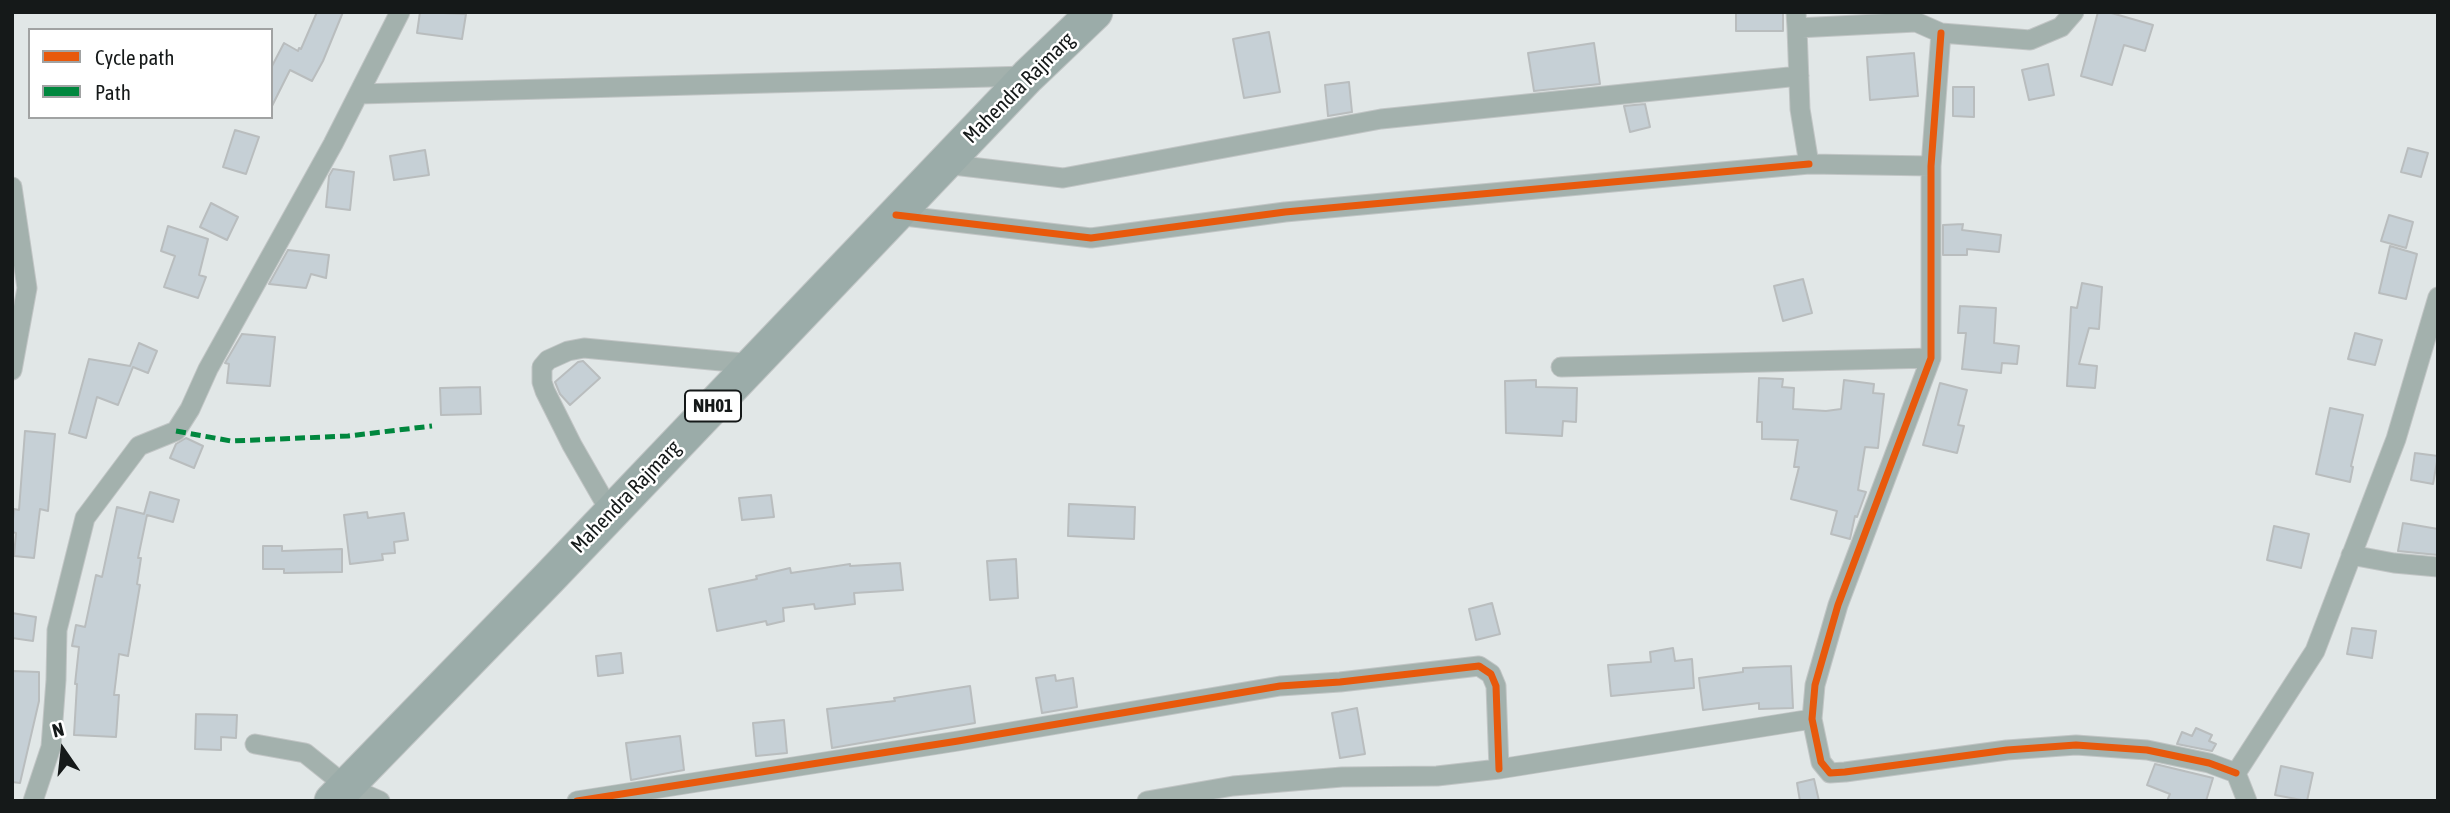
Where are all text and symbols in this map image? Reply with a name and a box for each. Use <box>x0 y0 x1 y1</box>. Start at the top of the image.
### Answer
street label: Mahendra Rajmarg <box>958 27 1080 149</box>
legend <box>28 28 273 119</box>
text: Cycle path <box>95 45 174 69</box>
text: Path <box>95 80 131 104</box>
road number: NH01 <box>685 390 741 422</box>
street label: Mahendra Rajmarg <box>566 435 686 559</box>
north arrow <box>28 715 98 785</box>
text: N <box>50 718 66 742</box>

